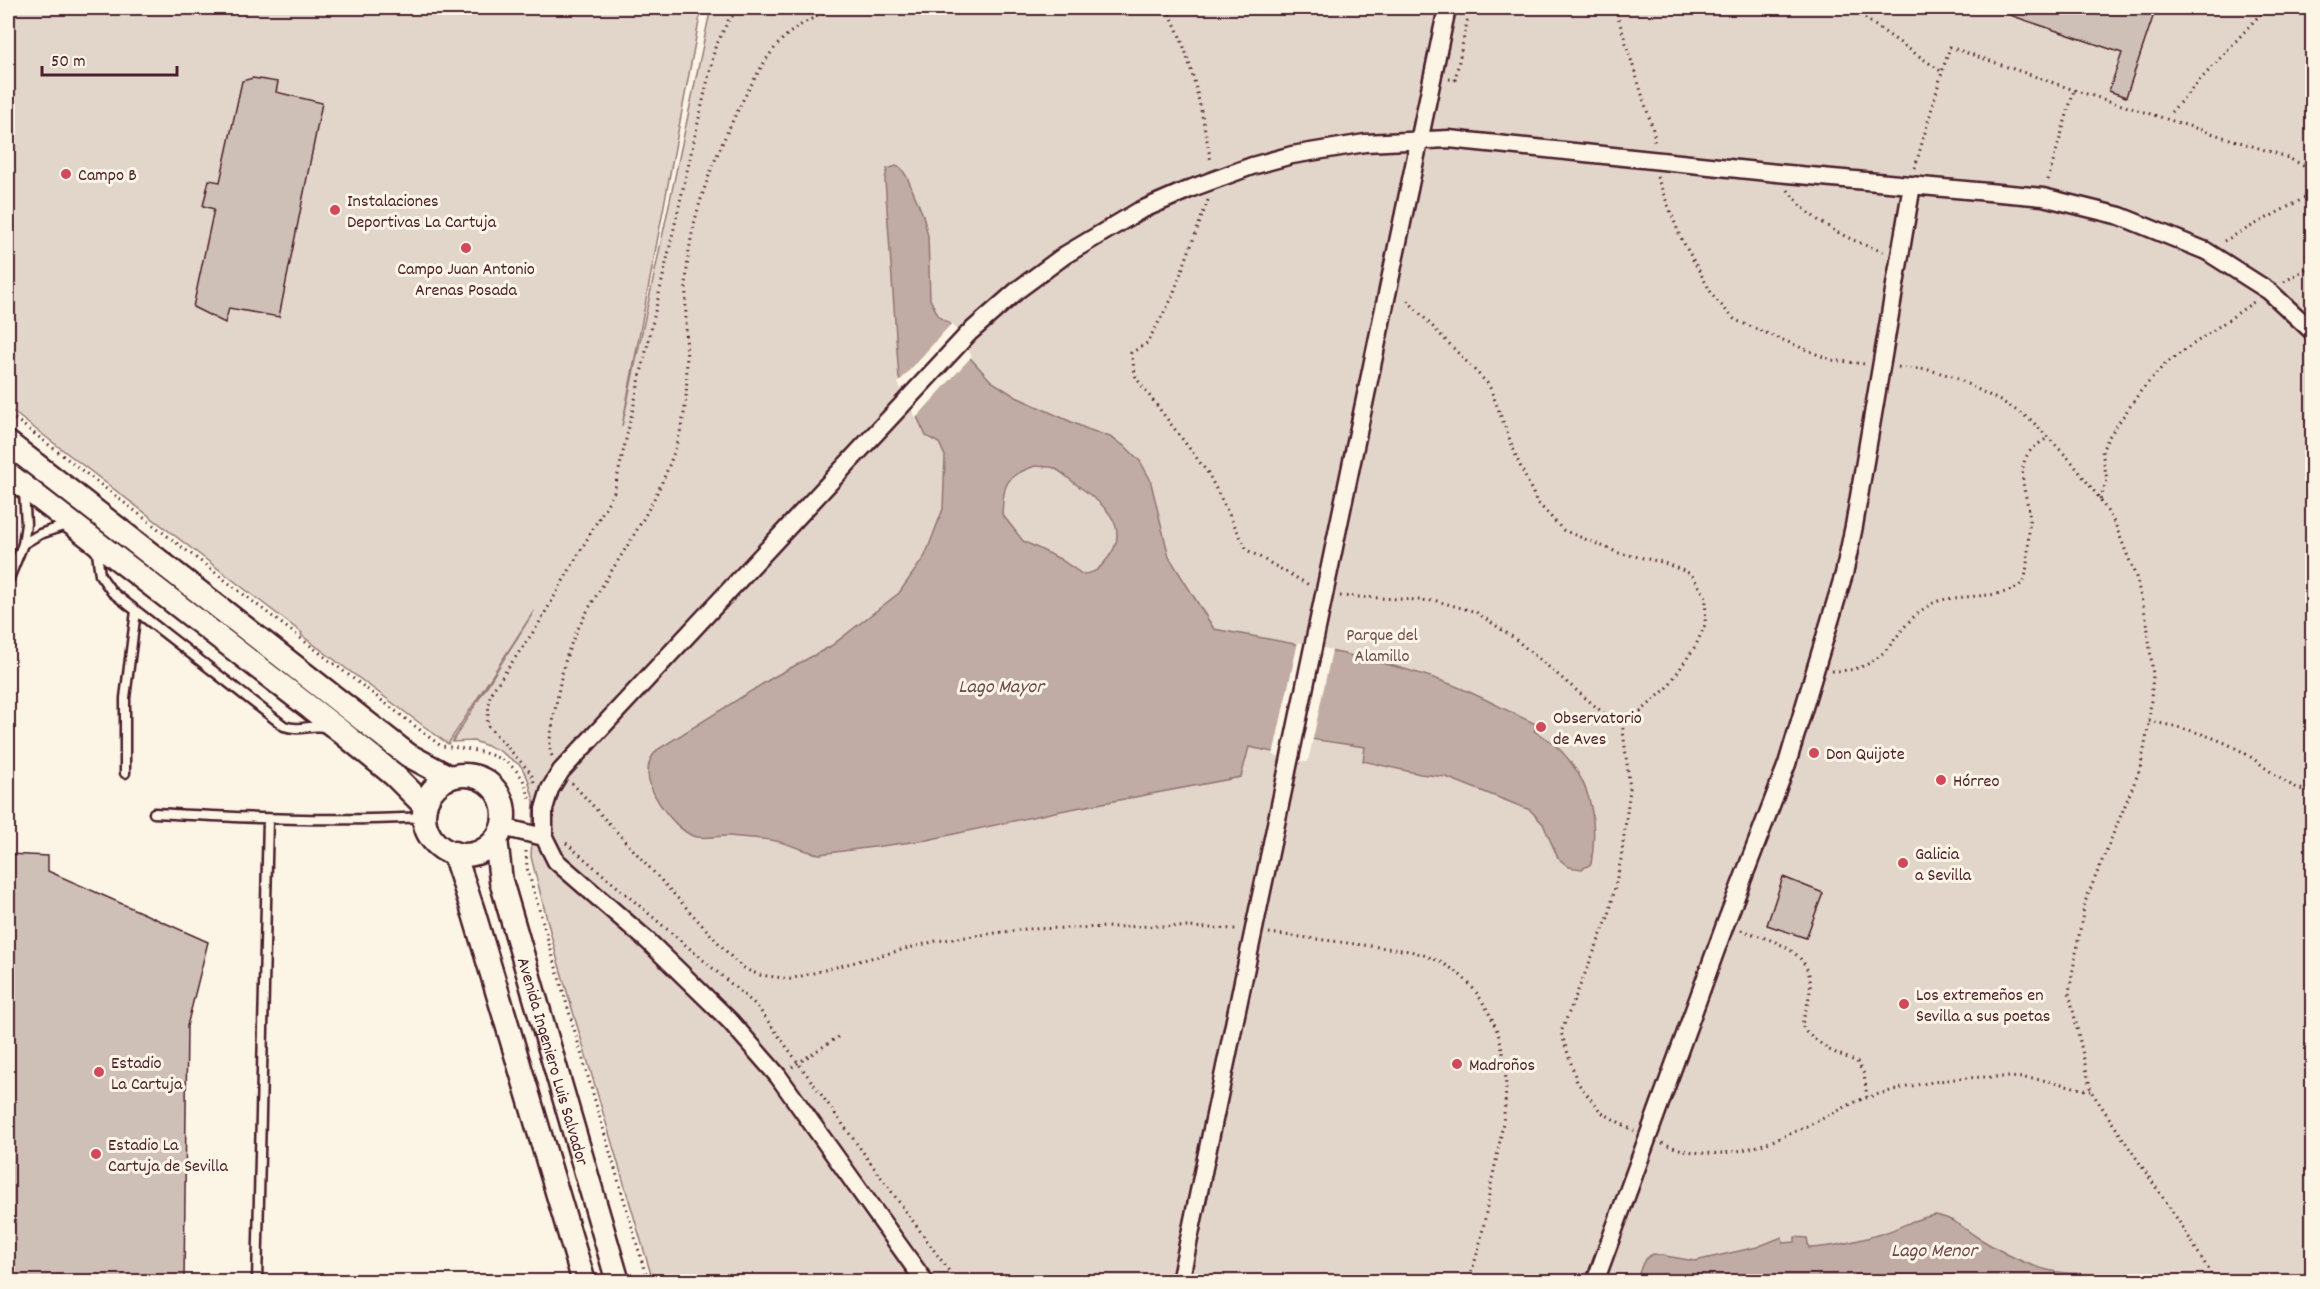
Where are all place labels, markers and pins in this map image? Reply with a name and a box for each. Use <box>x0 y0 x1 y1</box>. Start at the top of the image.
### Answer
place label: Campo B <box>78 164 137 189</box>
marker: Campo B <box>59 167 73 181</box>
place label: Instalaciones Deportivas La Cartuja <box>347 190 497 236</box>
marker: Instalaciones Deportivas La Cartuja <box>328 203 342 217</box>
marker: Campo Juan Antonio Arenas Posada <box>459 241 473 255</box>
place label: Campo Juan Antonio Arenas Posada <box>397 258 535 304</box>
place label: Observatorio de Aves <box>1553 707 1642 753</box>
marker: Observatorio de Aves <box>1534 720 1548 734</box>
place label: Don Quijote <box>1826 743 1905 768</box>
marker: Don Quijote <box>1807 746 1821 760</box>
place label: Hórreo <box>1953 770 2000 795</box>
marker: Hórreo <box>1934 773 1948 787</box>
place label: Galicia a Sevilla <box>1915 843 1972 889</box>
marker: Galicia a Sevilla <box>1896 856 1910 870</box>
place label: Los extremeños en Sevilla a sus poetas <box>1916 984 2050 1030</box>
marker: Los extremeños en Sevilla a sus poetas <box>1897 997 1911 1011</box>
place label: Estadio La Cartuja <box>111 1052 183 1098</box>
place label: Madroños <box>1469 1054 1535 1079</box>
marker: Madroños <box>1450 1057 1464 1071</box>
marker: Estadio La Cartuja <box>92 1065 106 1079</box>
place label: Estadio La Cartuja de Sevilla <box>108 1134 228 1180</box>
marker: Estadio La Cartuja de Sevilla <box>89 1147 103 1161</box>

